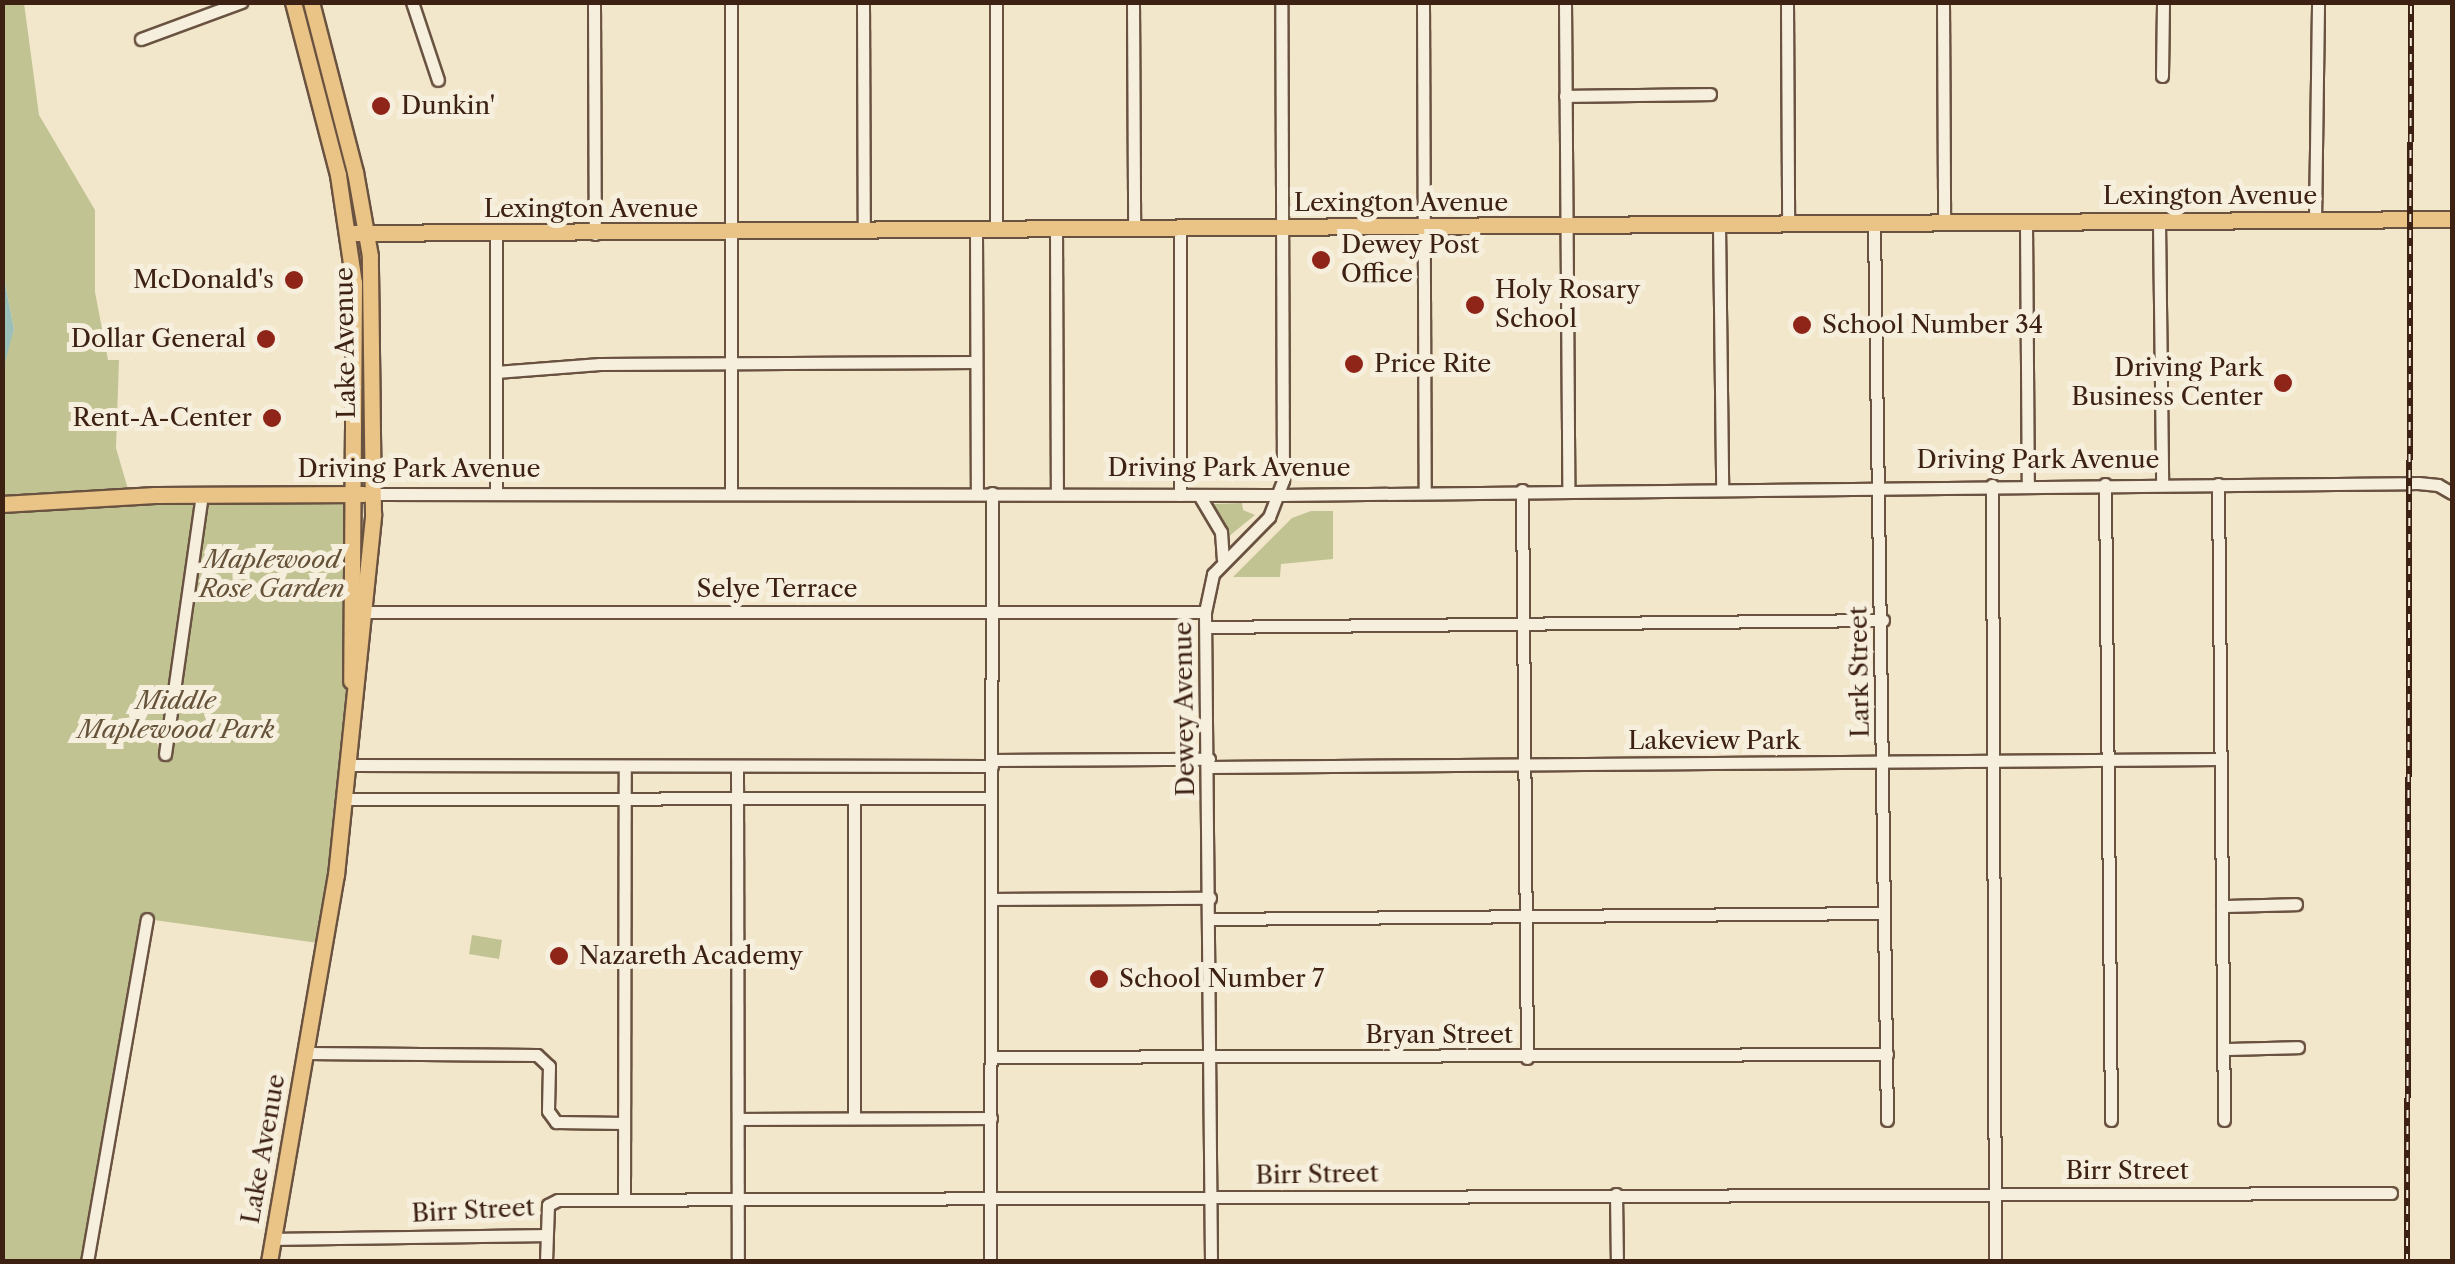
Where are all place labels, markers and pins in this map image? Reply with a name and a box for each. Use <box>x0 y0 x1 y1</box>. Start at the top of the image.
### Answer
place label: Dunkin' <box>401 91 495 121</box>
marker: Dunkin' <box>370 95 392 117</box>
place label: Dewey Post Office <box>1341 231 1480 290</box>
marker: Dewey Post Office <box>1310 249 1332 271</box>
place label: McDonald's <box>133 265 274 295</box>
marker: McDonald's <box>283 269 305 291</box>
place label: Holy Rosary School <box>1495 276 1641 335</box>
marker: Holy Rosary School <box>1464 294 1486 316</box>
place label: School Number 34 <box>1822 310 2044 340</box>
marker: School Number 34 <box>1791 314 1813 336</box>
place label: Dollar General <box>70 324 246 354</box>
marker: Dollar General <box>255 328 277 350</box>
place label: Price Rite <box>1374 349 1491 379</box>
marker: Price Rite <box>1343 353 1365 375</box>
place label: Driving Park Business Center <box>2071 354 2263 413</box>
marker: Driving Park Business Center <box>2272 372 2294 394</box>
place label: Rent-A-Center <box>73 403 252 433</box>
marker: Rent-A-Center <box>261 407 283 429</box>
place label: Nazareth Academy <box>579 941 804 971</box>
marker: Nazareth Academy <box>548 945 570 967</box>
place label: School Number 7 <box>1119 964 1325 994</box>
marker: School Number 7 <box>1088 968 1110 990</box>

